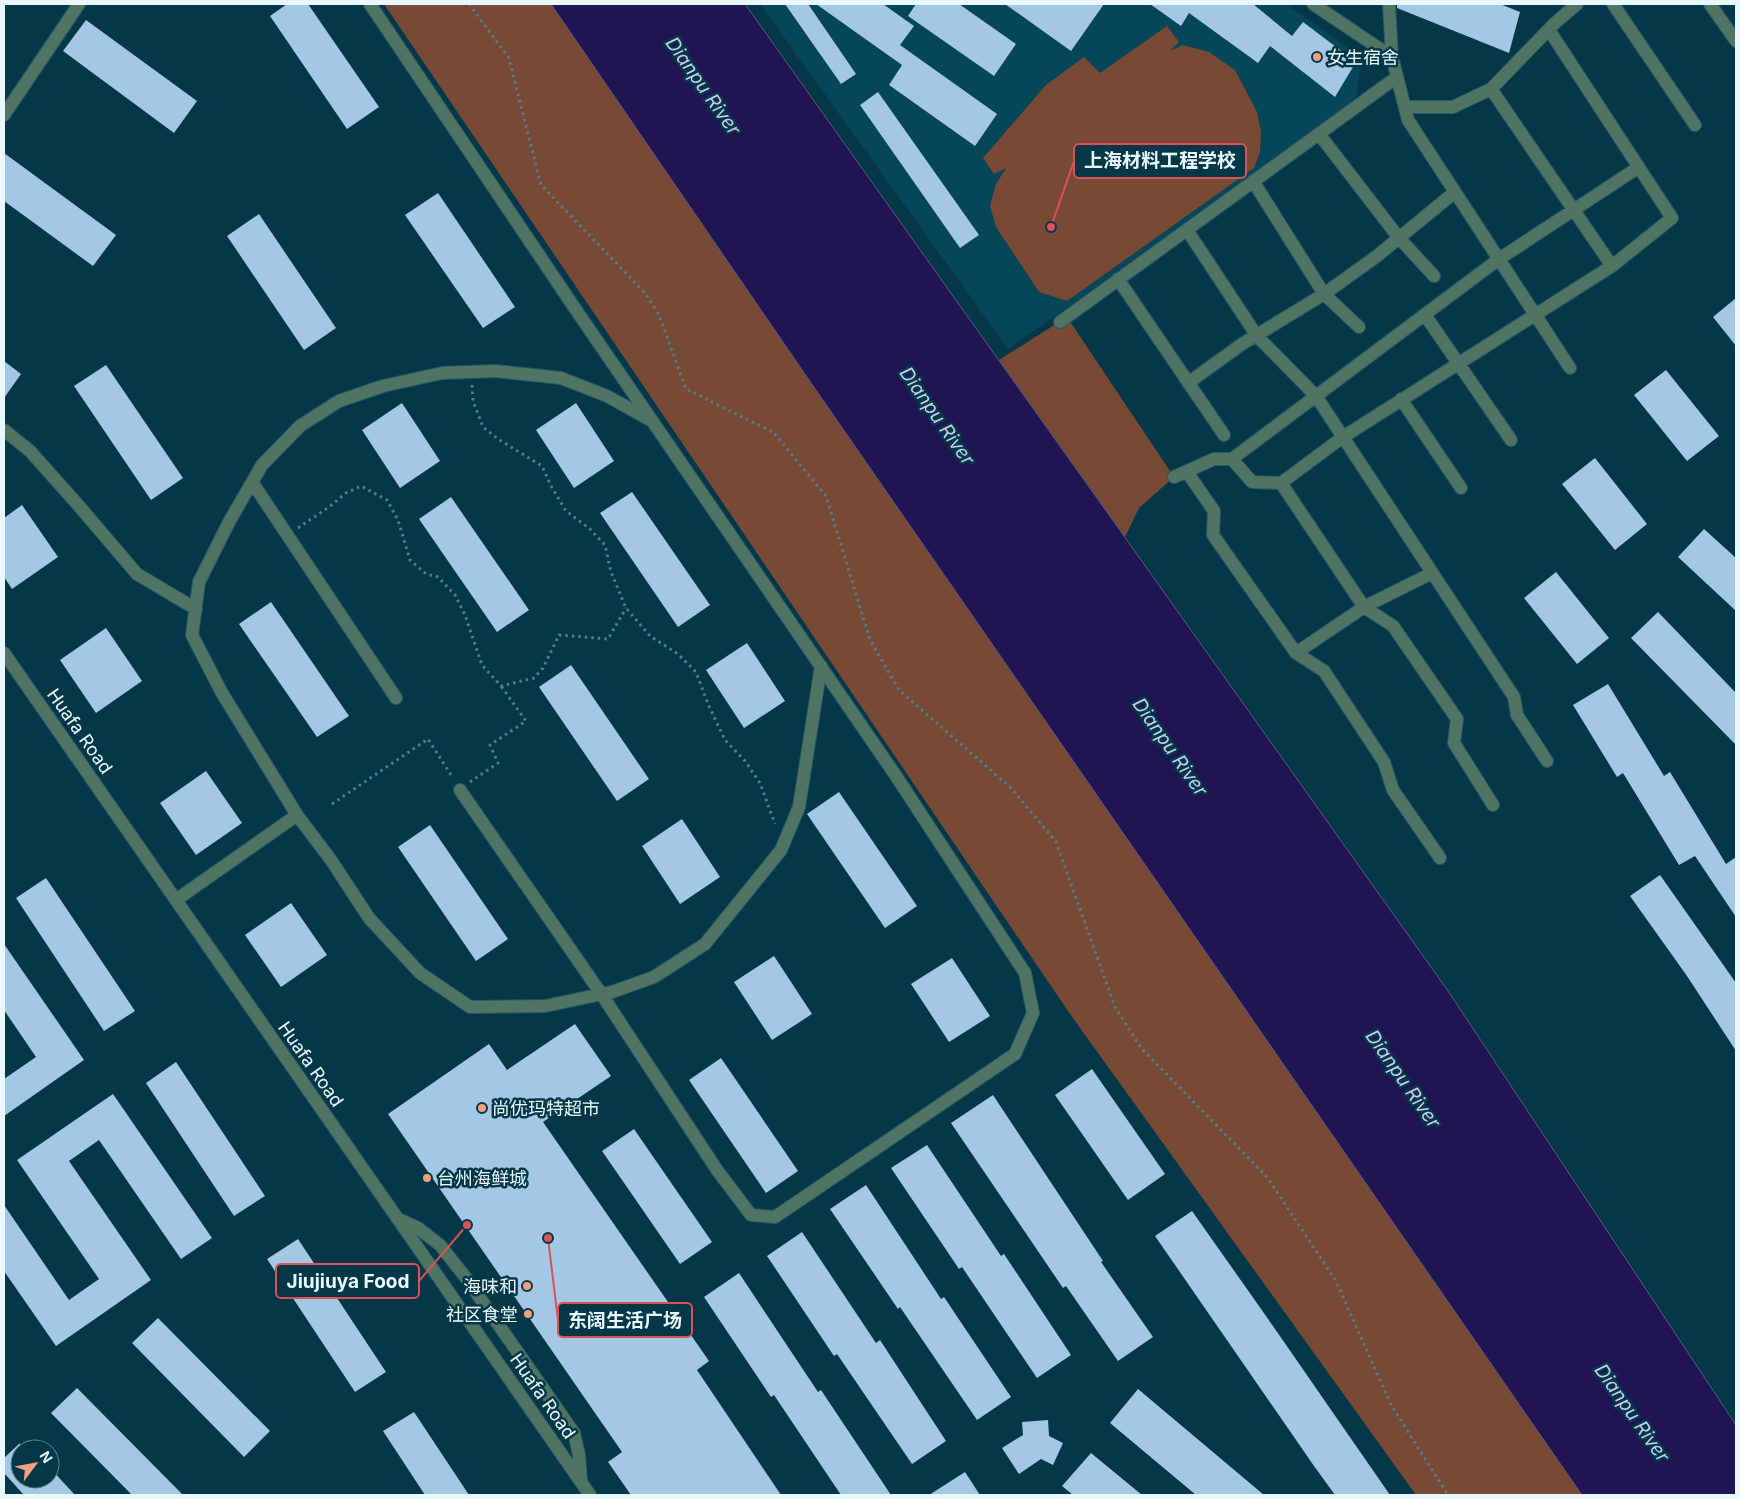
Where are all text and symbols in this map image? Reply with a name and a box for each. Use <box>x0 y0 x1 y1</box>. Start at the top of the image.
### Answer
water label: Dianpu River <box>661 32 746 140</box>
place label: 女生宿舍 <box>1327 47 1399 68</box>
marker: 女生宿舍 <box>1311 51 1323 63</box>
callout: 上海材料工程学校 <box>1074 144 1246 178</box>
text: 上海材料工程学校 <box>1084 149 1236 172</box>
water label: Dianpu River <box>895 362 980 470</box>
street label: Huafa Road <box>43 684 117 778</box>
water label: Dianpu River <box>1128 693 1213 801</box>
street label: Huafa Road <box>274 1017 348 1111</box>
water label: Dianpu River <box>1361 1025 1446 1133</box>
place label: 尚优玛特超市 <box>492 1098 600 1119</box>
marker: 尚优玛特超市 <box>476 1102 488 1114</box>
place label: 台州海鲜城 <box>437 1168 527 1189</box>
marker: 台州海鲜城 <box>421 1172 433 1184</box>
callout: Jiujiuya Food <box>276 1264 419 1298</box>
text: Jiujiuya Food <box>287 1270 409 1293</box>
place label: 海味和 <box>463 1276 517 1297</box>
marker: 海味和 <box>521 1280 533 1292</box>
callout: 东阔生活广场 <box>558 1303 692 1337</box>
place label: 社区食堂 <box>446 1304 518 1325</box>
marker: 社区食堂 <box>522 1308 534 1320</box>
text: 东阔生活广场 <box>568 1309 682 1332</box>
street label: Huafa Road <box>506 1349 580 1443</box>
water label: Dianpu River <box>1590 1359 1675 1467</box>
north arrow <box>10 1439 60 1489</box>
text: N <box>36 1448 56 1466</box>

